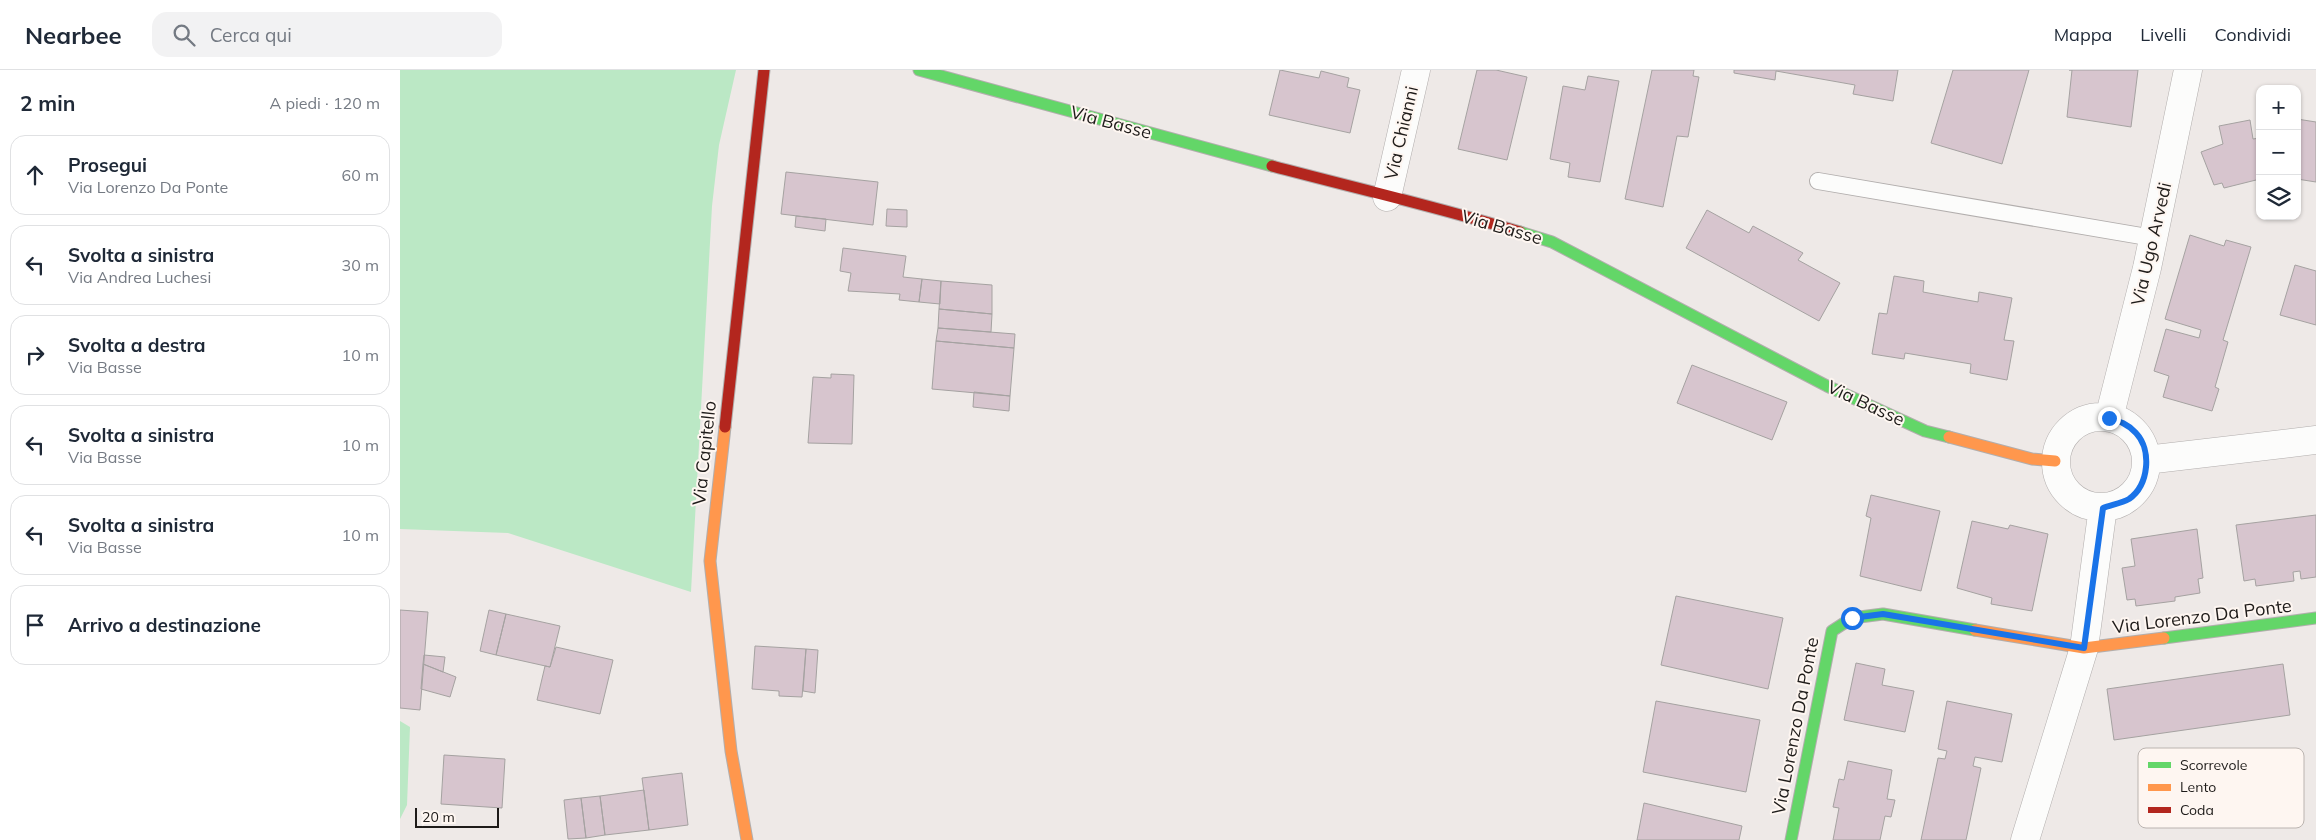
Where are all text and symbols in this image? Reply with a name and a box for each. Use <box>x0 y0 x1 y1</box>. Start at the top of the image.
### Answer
search box <box>152 12 502 57</box>
text: Nearbee <box>25 20 122 50</box>
icon: search <box>170 21 198 49</box>
text: Cerca qui <box>210 23 292 47</box>
text: Mappa <box>2054 23 2112 46</box>
text: Livelli <box>2140 23 2186 46</box>
text: Condividi <box>2214 23 2291 46</box>
street label: Via Chianni <box>1379 84 1423 182</box>
map controls <box>2256 85 2301 220</box>
button: + <box>2256 85 2301 130</box>
text: 2 min <box>20 90 75 116</box>
text: A piedi · 120 m <box>269 93 380 113</box>
street label: Via Basse <box>1068 100 1154 144</box>
button: − <box>2256 130 2301 175</box>
text: Prosegui <box>68 153 147 177</box>
icon: ahead <box>21 161 49 189</box>
text: 60 m <box>342 165 379 185</box>
button: layers <box>2256 175 2301 220</box>
text: Via Lorenzo Da Ponte <box>68 177 228 197</box>
street label: Via Ugo Arvedi <box>2126 180 2176 308</box>
street label: Via Basse <box>1459 205 1545 249</box>
text: Svolta a sinistra <box>68 243 214 267</box>
icon: left <box>21 251 49 279</box>
text: 30 m <box>342 255 379 275</box>
text: Via Andrea Luchesi <box>68 267 211 287</box>
text: Svolta a destra <box>68 333 206 357</box>
icon: right <box>21 341 49 369</box>
text: 10 m <box>342 345 379 365</box>
text: Via Basse <box>68 357 142 377</box>
street label: Via Basse <box>1824 375 1908 431</box>
street label: Via Capitello <box>687 400 721 506</box>
route end <box>2098 407 2121 430</box>
text: Svolta a sinistra <box>68 423 214 447</box>
icon: left <box>21 431 49 459</box>
text: 10 m <box>342 435 379 455</box>
text: Via Basse <box>68 447 142 467</box>
text: Svolta a sinistra <box>68 513 214 537</box>
icon: left <box>21 521 49 549</box>
text: 10 m <box>342 525 379 545</box>
text: Via Basse <box>68 537 142 557</box>
street label: Via Lorenzo Da Ponte <box>2111 594 2293 638</box>
route start <box>1841 607 1864 630</box>
icon: arrive <box>21 611 49 639</box>
text: Arrivo a destinazione <box>68 613 261 637</box>
street label: Via Lorenzo Da Ponte <box>1767 635 1823 817</box>
legend <box>2138 748 2304 828</box>
text: Scorrevole <box>2180 756 2247 774</box>
text: Lento <box>2180 778 2216 796</box>
text: Coda <box>2180 801 2214 819</box>
scale bar <box>415 805 499 828</box>
text: 20 m <box>422 808 455 826</box>

